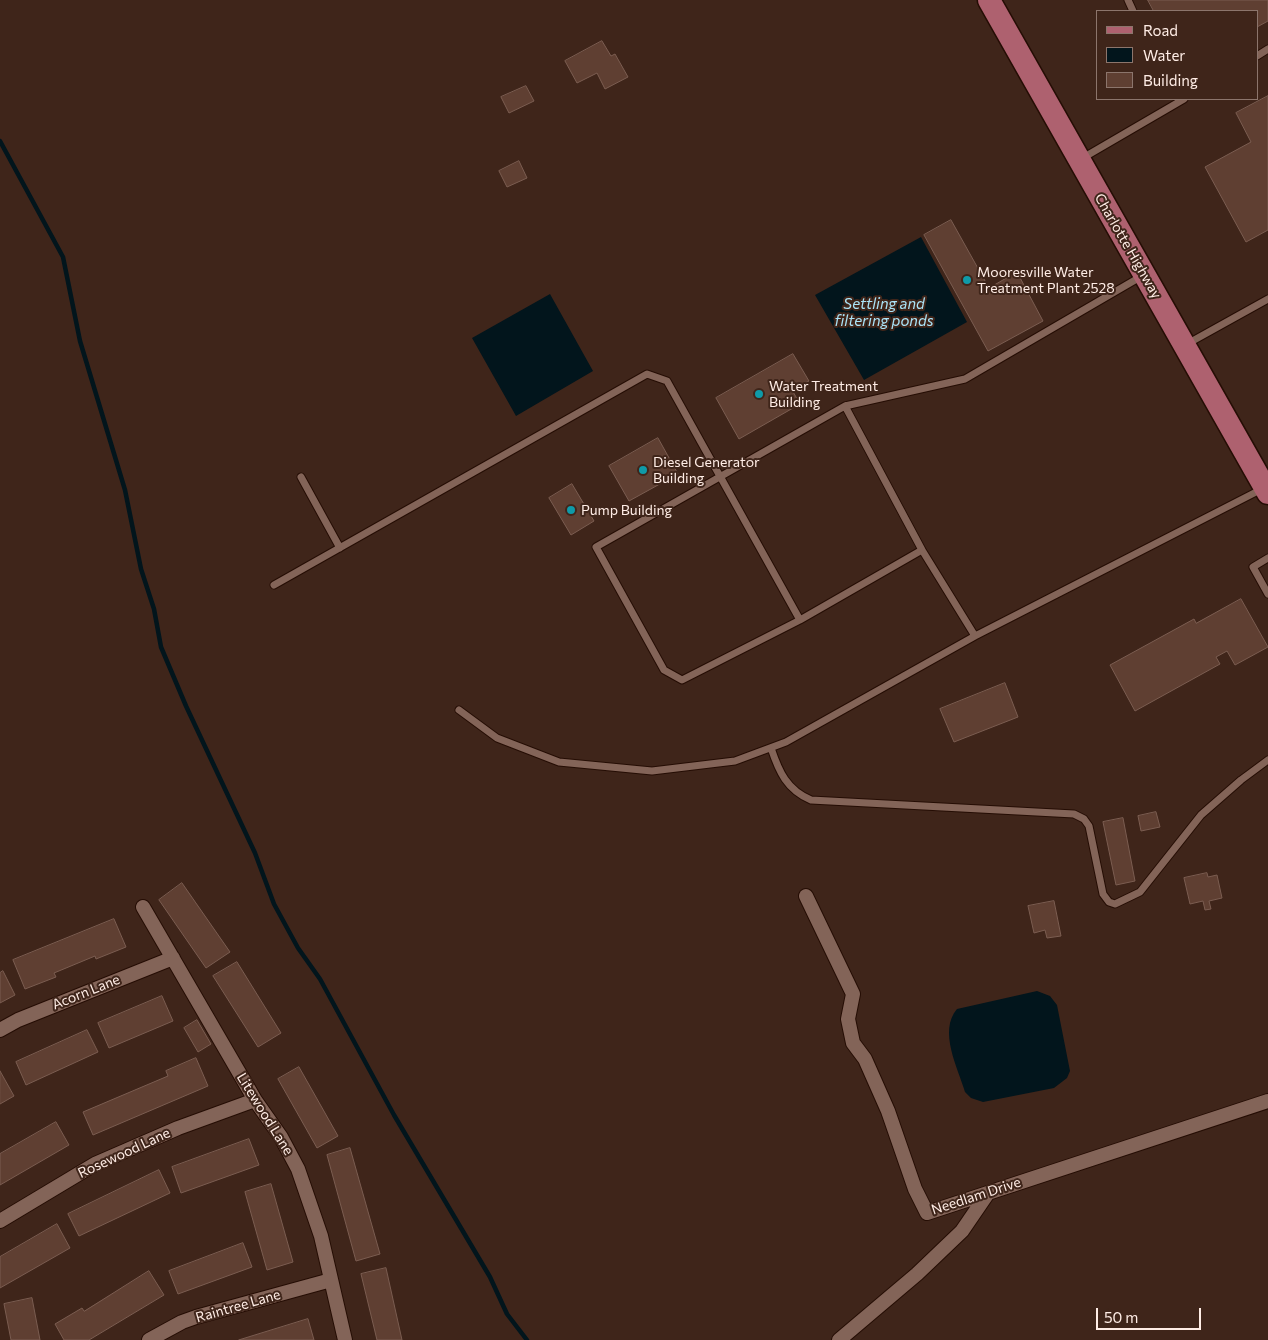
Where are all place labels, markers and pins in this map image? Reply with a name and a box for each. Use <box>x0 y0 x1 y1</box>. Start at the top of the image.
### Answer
place label: Mooresville Water Treatment Plant 2528 <box>977 264 1115 296</box>
marker: Mooresville Water Treatment Plant 2528 <box>961 274 973 286</box>
place label: Water Treatment Building <box>769 378 878 411</box>
marker: Water Treatment Building <box>753 388 765 400</box>
place label: Diesel Generator Building <box>653 454 760 487</box>
marker: Diesel Generator Building <box>637 464 649 476</box>
place label: Pump Building <box>581 502 672 518</box>
marker: Pump Building <box>565 504 577 516</box>

